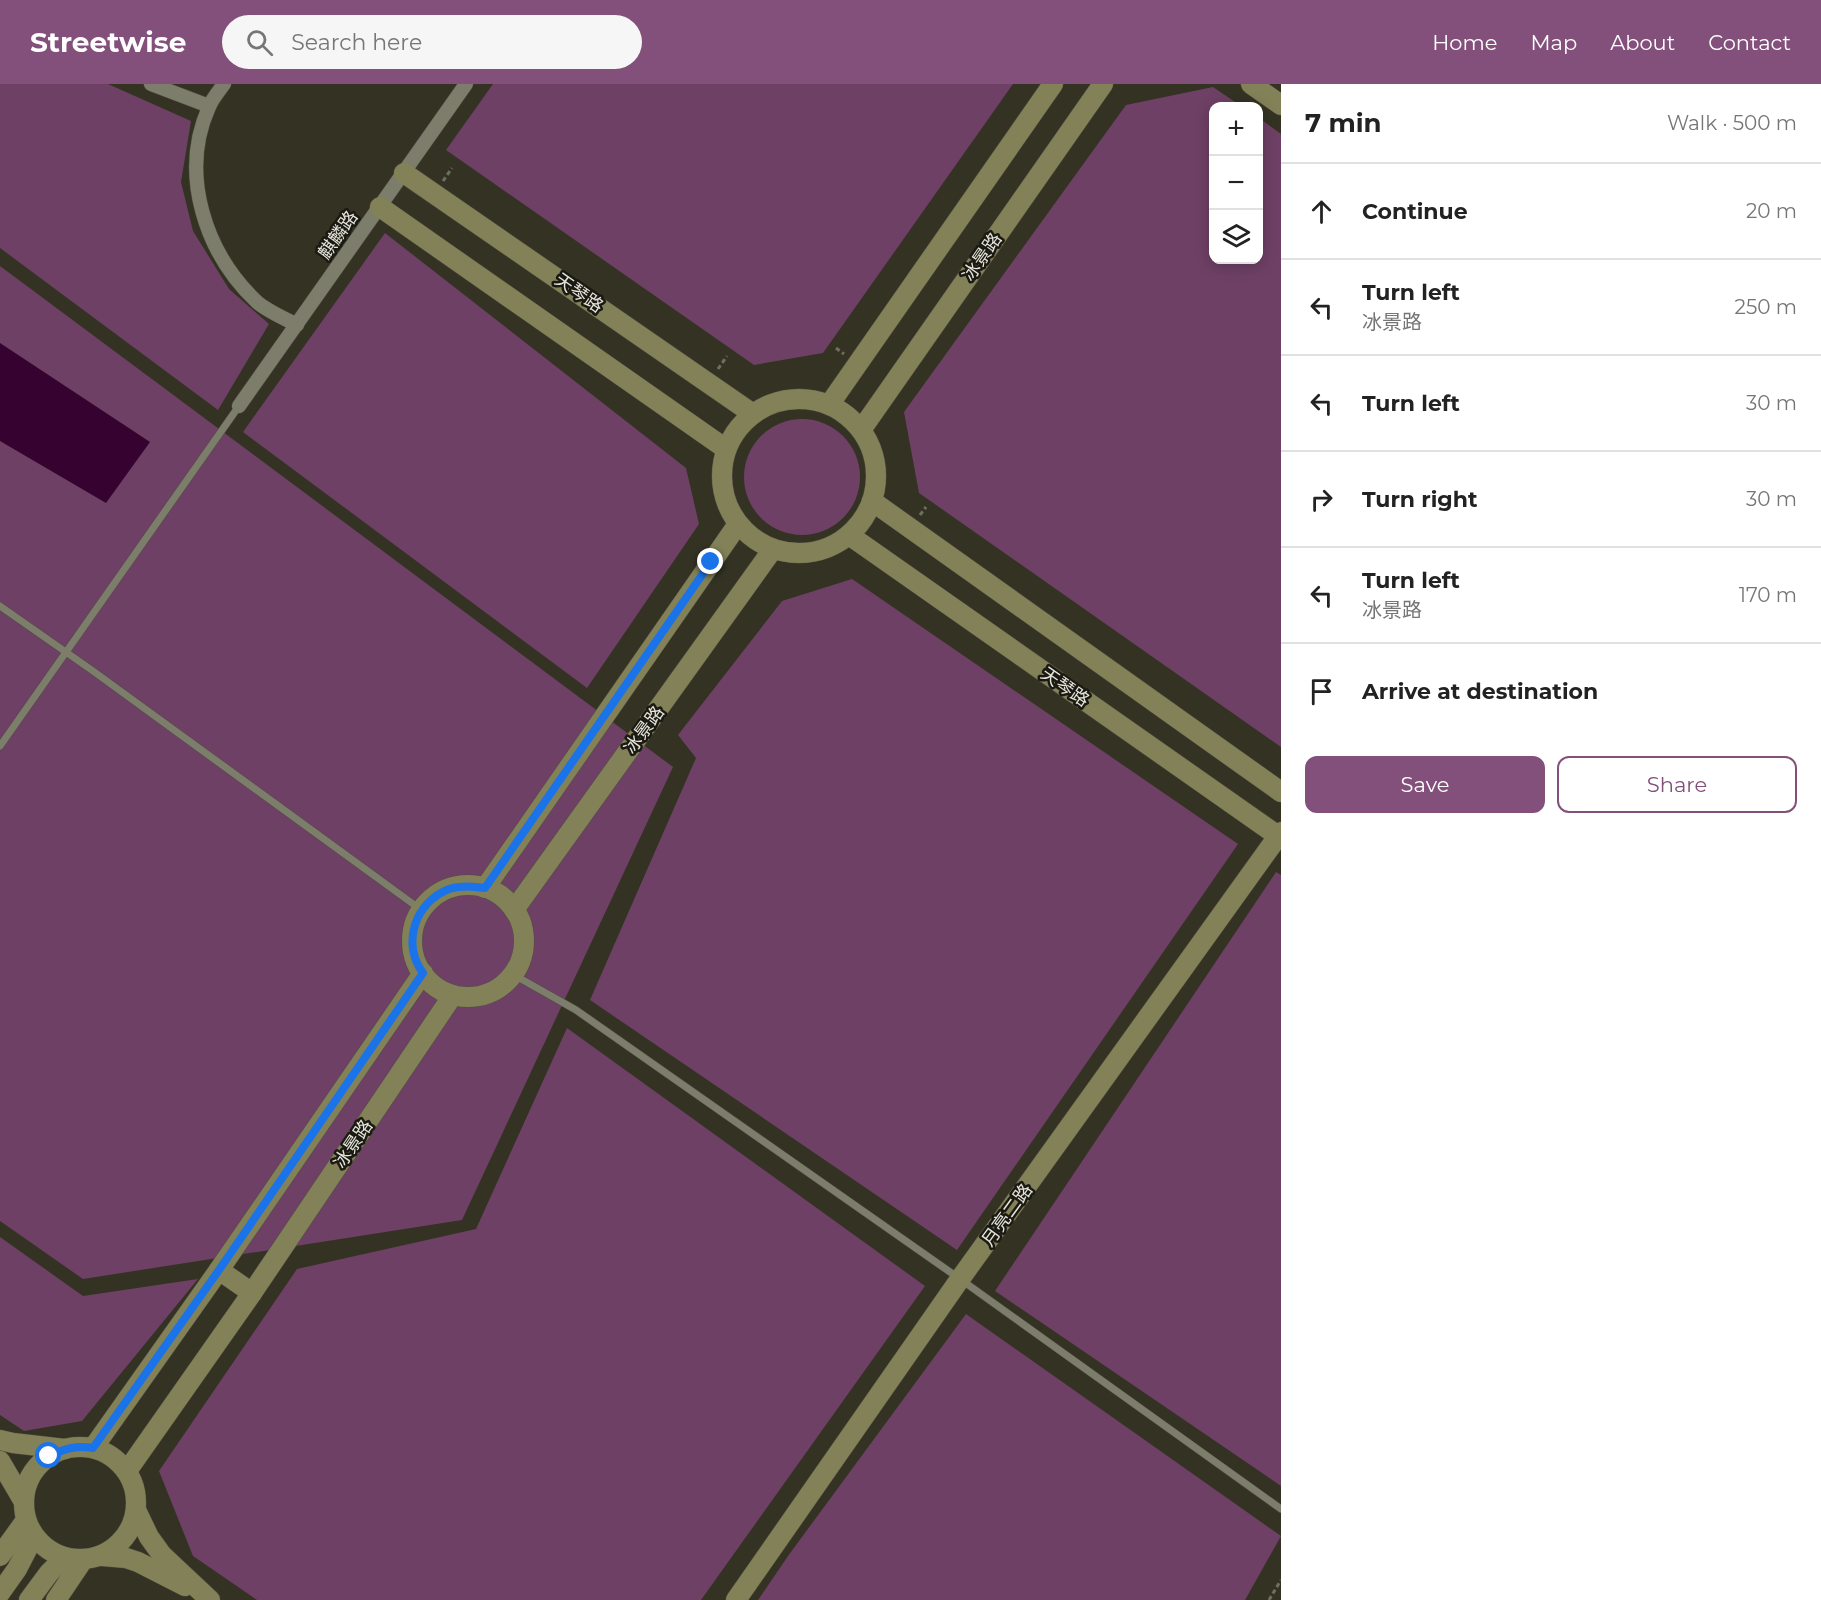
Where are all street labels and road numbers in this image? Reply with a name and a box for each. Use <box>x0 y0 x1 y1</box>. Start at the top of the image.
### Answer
street label: 麒麟路 <box>314 207 362 263</box>
street label: 冰景路 <box>958 229 1006 285</box>
street label: 天琴路 <box>551 269 607 317</box>
street label: 天琴路 <box>1037 663 1093 711</box>
street label: 冰景路 <box>619 702 669 758</box>
street label: 冰景路 <box>329 1115 377 1173</box>
street label: 月亮二路 <box>977 1179 1037 1251</box>

